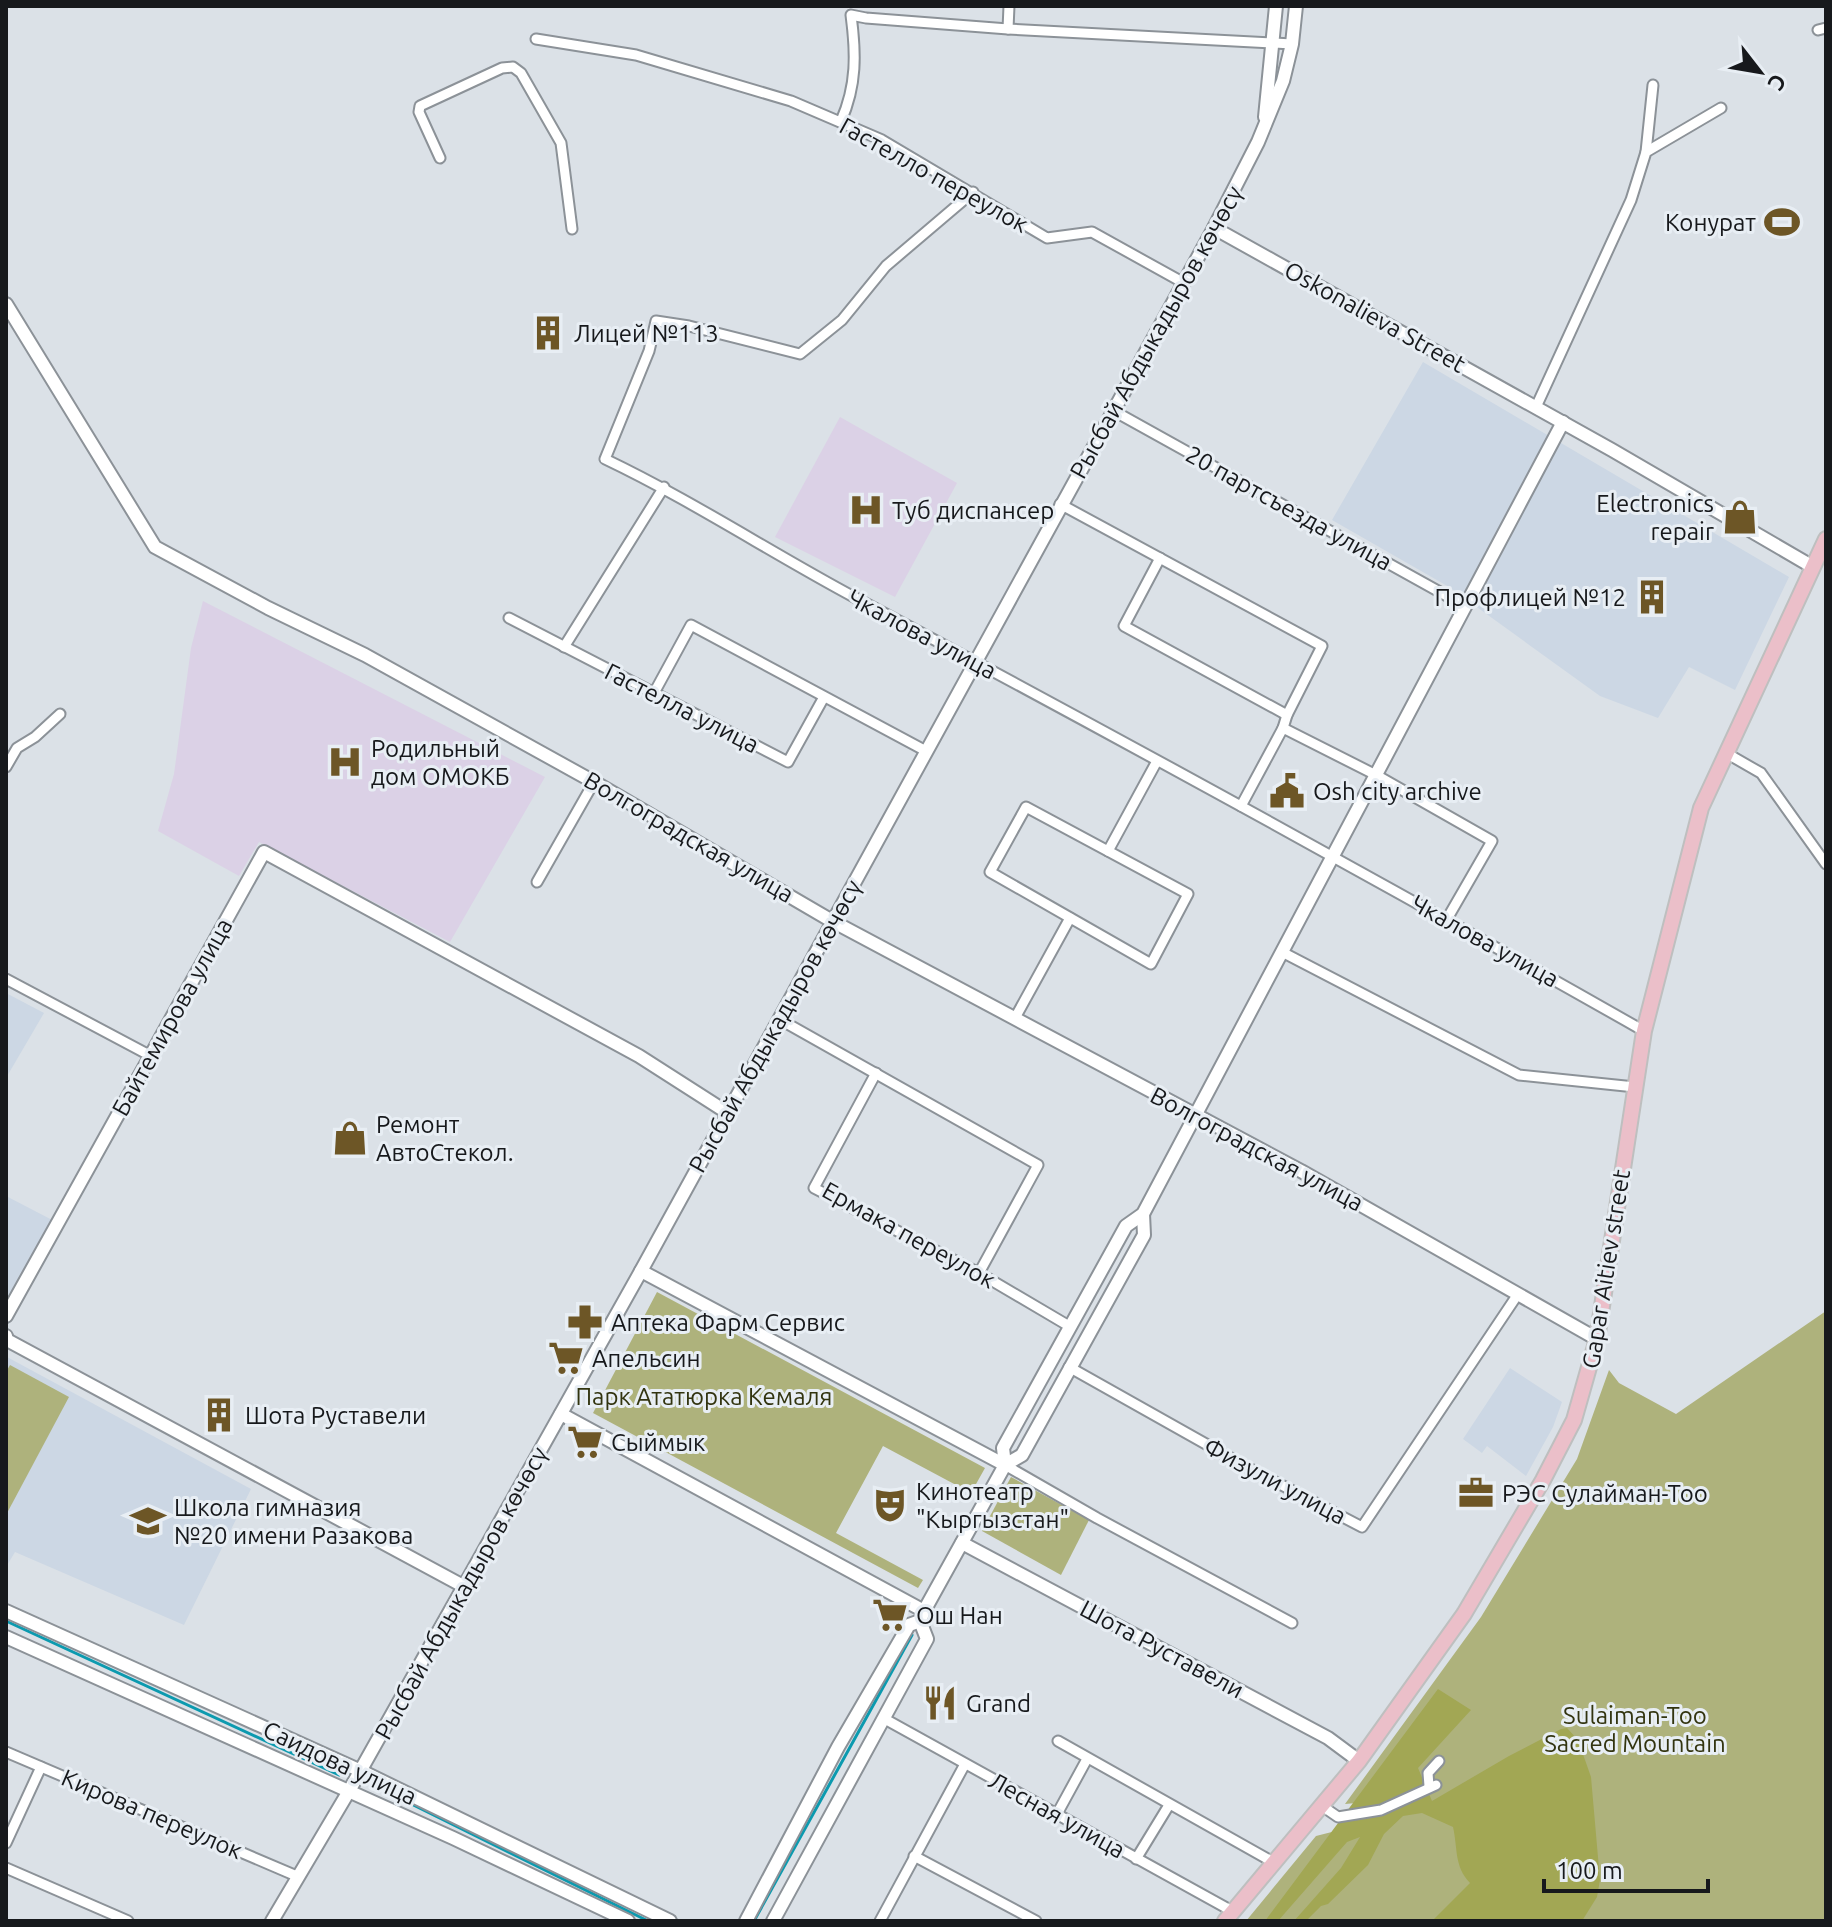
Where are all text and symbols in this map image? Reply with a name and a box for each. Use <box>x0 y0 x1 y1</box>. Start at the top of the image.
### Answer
north arrow <box>1720 32 1800 112</box>
text: С <box>1763 70 1792 95</box>
street label: Гастелло переулок <box>835 112 1033 238</box>
street label: Рысбай Абдыкадыров көчөсү <box>1064 181 1248 483</box>
sports icon: Конурат <box>1763 203 1801 241</box>
place label: Конурат <box>1665 209 1756 236</box>
street label: Oskonalieva Street <box>1280 256 1471 378</box>
building icon: Лицей №113 <box>529 314 567 352</box>
place label: Лицей №113 <box>574 320 719 347</box>
street label: 20 партсъезда улица <box>1181 440 1397 576</box>
place label: Electronics repair <box>1596 490 1714 545</box>
hospital icon: Туб диспансер <box>847 491 885 529</box>
place label: Туб диспансер <box>892 497 1054 524</box>
shop icon: Electronics repair <box>1721 498 1759 536</box>
building icon: Профлицей №12 <box>1633 578 1671 616</box>
street label: Чкалова улица <box>843 584 1001 684</box>
place label: Профлицей №12 <box>1435 584 1626 611</box>
street label: Гастелла улица <box>600 658 764 758</box>
place label: Родильный дом ОМОКБ <box>371 735 510 790</box>
hospital icon: Родильный дом ОМОКБ <box>326 743 364 781</box>
street label: Волгоградская улица <box>580 766 798 908</box>
public building icon: Osh city archive <box>1268 772 1306 810</box>
place label: Osh city archive <box>1313 778 1482 805</box>
street label: Рысбай Абдыкадыров көчөсү <box>683 875 867 1177</box>
street label: Чкалова улица <box>1407 889 1563 993</box>
street label: Байтемирова улица <box>106 913 238 1121</box>
street label: Волгоградская улица <box>1146 1081 1368 1217</box>
place label: Ремонт АвтоСтекол. <box>376 1111 514 1166</box>
shop icon: Ремонт АвтоСтекол. <box>331 1119 369 1157</box>
street label: Gapar Aitiev street <box>1577 1167 1635 1370</box>
street label: Ермака переулок <box>818 1176 1000 1294</box>
pharmacy icon: Аптека Фарм Сервис <box>566 1303 604 1341</box>
place label: Аптека Фарм Сервис <box>611 1309 845 1336</box>
supermarket icon: Апельсин <box>547 1339 585 1377</box>
place label: Апельсин <box>592 1345 700 1372</box>
park label: Парк Ататюрка Кемаля <box>576 1383 833 1410</box>
building icon: Шота Руставели <box>200 1396 238 1434</box>
place label: Шота Руставели <box>245 1402 426 1429</box>
supermarket icon: Сыймык <box>566 1423 604 1461</box>
place label: Сыймык <box>611 1429 705 1456</box>
street label: Физули улица <box>1199 1432 1351 1530</box>
street label: Рысбай Абдыкадыров көчөсү <box>369 1442 553 1744</box>
office icon: РЭС Сулайман-Тоо <box>1457 1474 1495 1512</box>
place label: Кинотеатр "Кыргызстан" <box>916 1478 1069 1533</box>
place label: РЭС Сулайман-Тоо <box>1502 1480 1708 1507</box>
theatre icon: Кинотеатр "Кыргызстан" <box>871 1486 909 1524</box>
place label: Школа гимназия №20 имени Разакова <box>174 1494 413 1549</box>
school or university icon: Школа гимназия №20 имени Разакова <box>129 1502 167 1540</box>
street label: Шота Руставели <box>1076 1595 1248 1703</box>
supermarket icon: Ош Нан <box>871 1596 909 1634</box>
place label: Ош Нан <box>916 1602 1003 1629</box>
restaurant icon: Grand <box>921 1684 959 1722</box>
place label: Grand <box>966 1690 1031 1717</box>
park label: Sulaiman-Too Sacred Mountain <box>1544 1702 1726 1757</box>
street label: Саидова улица <box>259 1716 421 1810</box>
street label: Кирова переулок <box>57 1764 247 1864</box>
street label: Лесная улица <box>984 1766 1130 1864</box>
scale bar <box>1544 1843 1708 1893</box>
text: 100 m <box>1556 1857 1623 1884</box>

